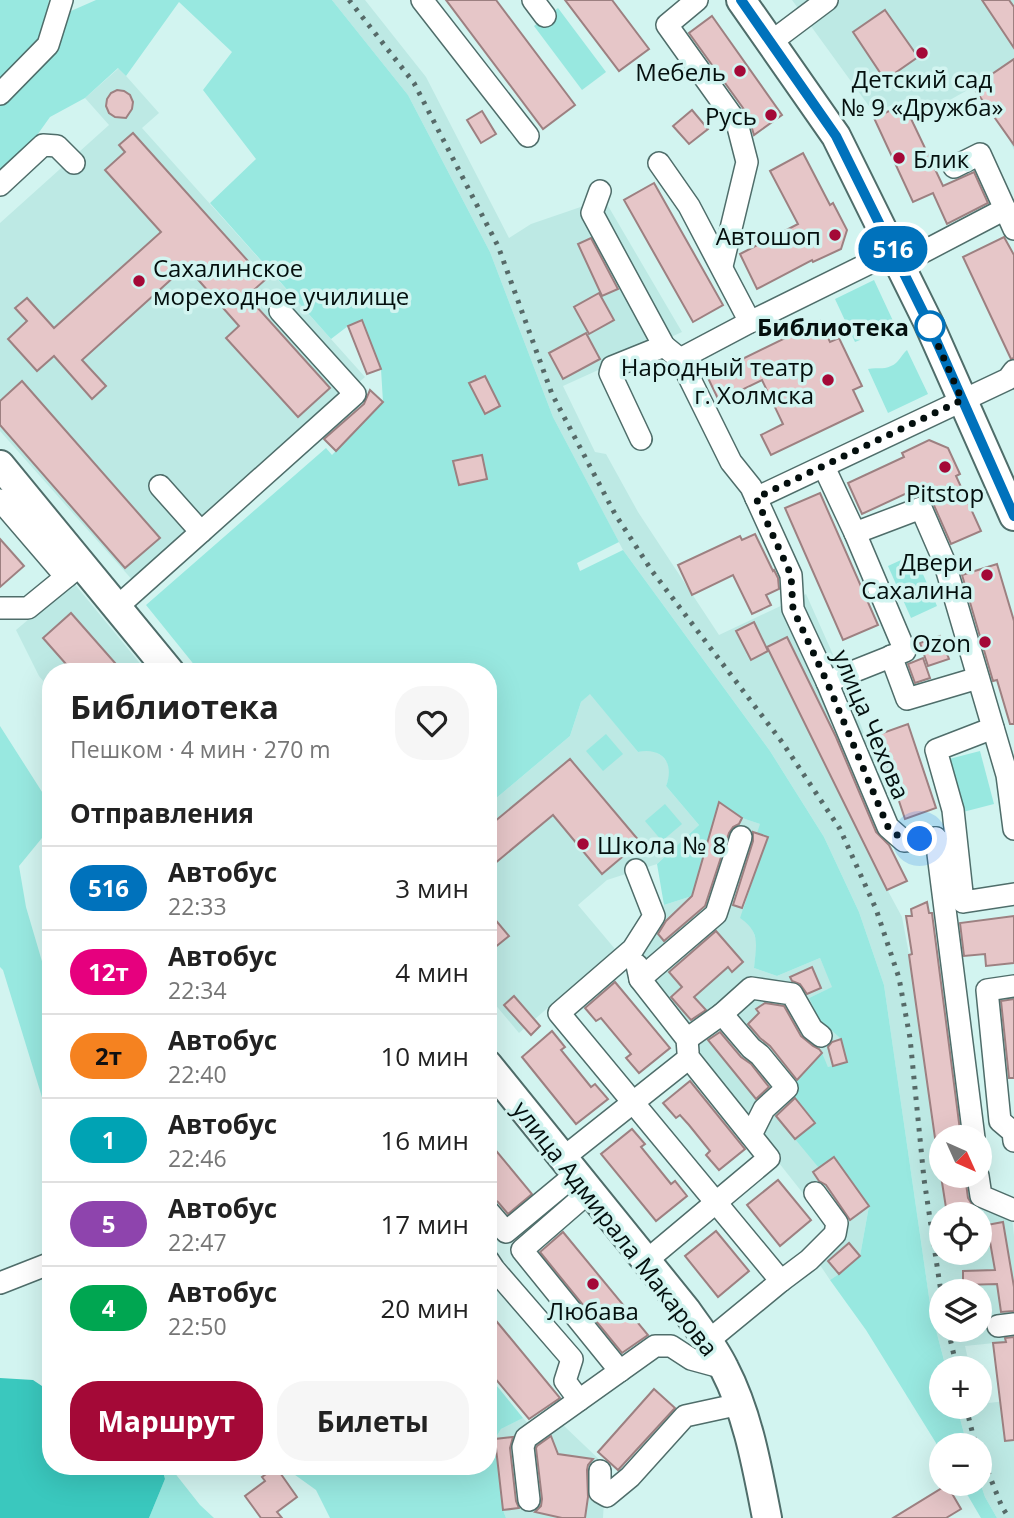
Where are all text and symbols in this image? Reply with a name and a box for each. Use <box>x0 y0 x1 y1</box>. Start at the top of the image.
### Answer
marker: Детский сад № 9 «Дружба» <box>914 45 930 61</box>
place label: Мебель <box>635 55 726 88</box>
place label: Детский сад № 9 «Дружба» <box>841 62 1003 123</box>
marker: Мебель <box>732 63 748 79</box>
place label: Русь <box>705 99 757 132</box>
marker: Русь <box>763 107 779 123</box>
place label: Блик <box>913 142 970 175</box>
marker: Блик <box>891 150 907 166</box>
place label: Автошоп <box>716 219 821 252</box>
line badge: 516 <box>853 226 933 272</box>
marker: Автошоп <box>827 227 843 243</box>
text: 516 <box>872 232 914 265</box>
place label: Сахалинское мореходное училище <box>153 251 409 312</box>
marker: Сахалинское мореходное училище <box>131 273 147 289</box>
place label: Библиотека <box>757 310 909 343</box>
marker: Библиотека <box>915 311 945 341</box>
place label: Народный театр г. Холмска <box>621 350 814 411</box>
marker: Народный театр г. Холмска <box>820 372 836 388</box>
marker: Pitstop <box>937 459 953 475</box>
place label: Pitstop <box>906 476 984 509</box>
place label: Двери Сахалина <box>861 545 973 606</box>
marker: Двери Сахалина <box>979 567 995 583</box>
place label: Ozon <box>912 626 971 659</box>
marker: Ozon <box>977 634 993 650</box>
street label: улица Чехова <box>826 644 918 804</box>
text: Библиотека <box>70 684 279 729</box>
button: heart <box>395 686 469 760</box>
text: Пешком · 4 мин · 270 m <box>70 733 331 765</box>
text: Отправления <box>70 795 254 831</box>
your location <box>902 821 937 856</box>
place label: Школа № 8 <box>597 828 726 861</box>
marker: Школа № 8 <box>575 836 591 852</box>
text: Автобус <box>168 854 277 890</box>
text: 3 мин <box>395 870 469 906</box>
text: 516 <box>88 871 129 904</box>
text: 22:33 <box>168 890 227 922</box>
text: Автобус <box>168 938 277 974</box>
text: 4 мин <box>395 954 469 990</box>
text: 12т <box>88 955 129 988</box>
text: 22:34 <box>168 974 227 1006</box>
text: Автобус <box>168 1022 277 1058</box>
text: 10 мин <box>380 1038 469 1074</box>
text: 2т <box>95 1039 122 1072</box>
text: 22:40 <box>168 1058 227 1090</box>
street label: улица Адмирала Макарова <box>506 1093 726 1363</box>
text: Автобус <box>168 1106 277 1142</box>
text: 16 мин <box>380 1122 469 1158</box>
text: 1 <box>102 1123 115 1156</box>
north arrow <box>929 1125 992 1188</box>
map controls <box>929 1125 992 1496</box>
text: 22:46 <box>168 1142 227 1174</box>
text: Автобус <box>168 1190 277 1226</box>
button: locate <box>929 1202 992 1265</box>
text: 17 мин <box>380 1206 469 1242</box>
text: 5 <box>102 1207 115 1240</box>
text: 22:47 <box>168 1226 227 1258</box>
text: Автобус <box>168 1274 277 1310</box>
marker: Любава <box>585 1276 601 1292</box>
button: layers <box>929 1279 992 1342</box>
text: 20 мин <box>380 1290 469 1326</box>
text: 4 <box>102 1291 115 1324</box>
place label: Любава <box>547 1294 639 1327</box>
text: 22:50 <box>168 1310 227 1342</box>
button: + <box>929 1356 992 1419</box>
button: Маршрут <box>70 1381 263 1461</box>
button: Билеты <box>277 1381 469 1461</box>
button: − <box>929 1433 992 1496</box>

